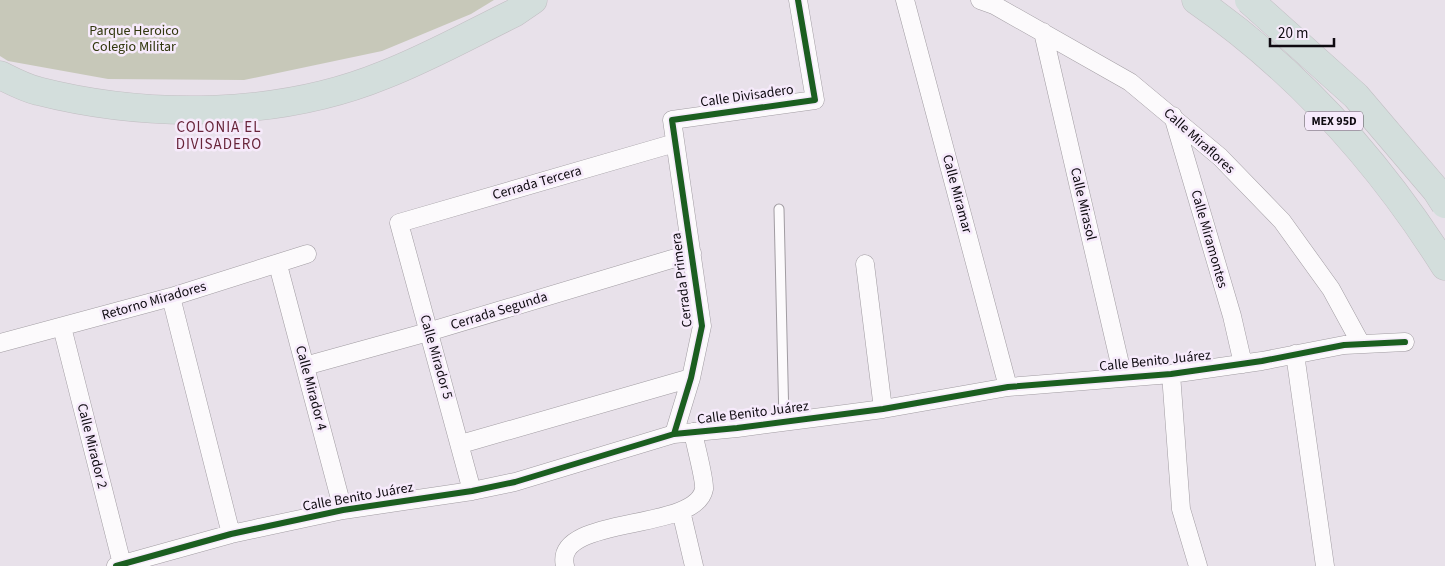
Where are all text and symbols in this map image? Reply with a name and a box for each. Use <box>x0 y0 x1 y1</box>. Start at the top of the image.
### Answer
scale bar <box>1270 15 1334 47</box>
park label: Parque Heroico Colegio Militar <box>89 21 179 57</box>
text: 20 m <box>1278 23 1308 44</box>
street label: Calle Divisadero <box>699 80 795 112</box>
street label: Calle Miraflores <box>1159 103 1239 179</box>
road number: MEX 95D <box>1305 112 1363 130</box>
district label: COLONIA EL DIVISADERO <box>176 117 262 155</box>
street label: Calle Miramar <box>937 152 977 236</box>
street label: Cerrada Tercera <box>490 161 584 205</box>
street label: Calle Mirasol <box>1065 166 1101 243</box>
street label: Calle Miramontes <box>1185 188 1233 291</box>
street label: Cerrada Primera <box>666 231 698 329</box>
street label: Retorno Miradores <box>99 277 209 325</box>
street label: Cerrada Segunda <box>448 287 550 335</box>
street label: Calle Mirador 5 <box>414 312 458 402</box>
street label: Calle Mirador 4 <box>290 343 332 433</box>
street label: Calle Benito Juárez <box>1098 345 1212 377</box>
street label: Calle Benito Juárez <box>696 396 810 430</box>
street label: Calle Mirador 2 <box>72 401 112 491</box>
street label: Calle Benito Juárez <box>301 477 415 517</box>

